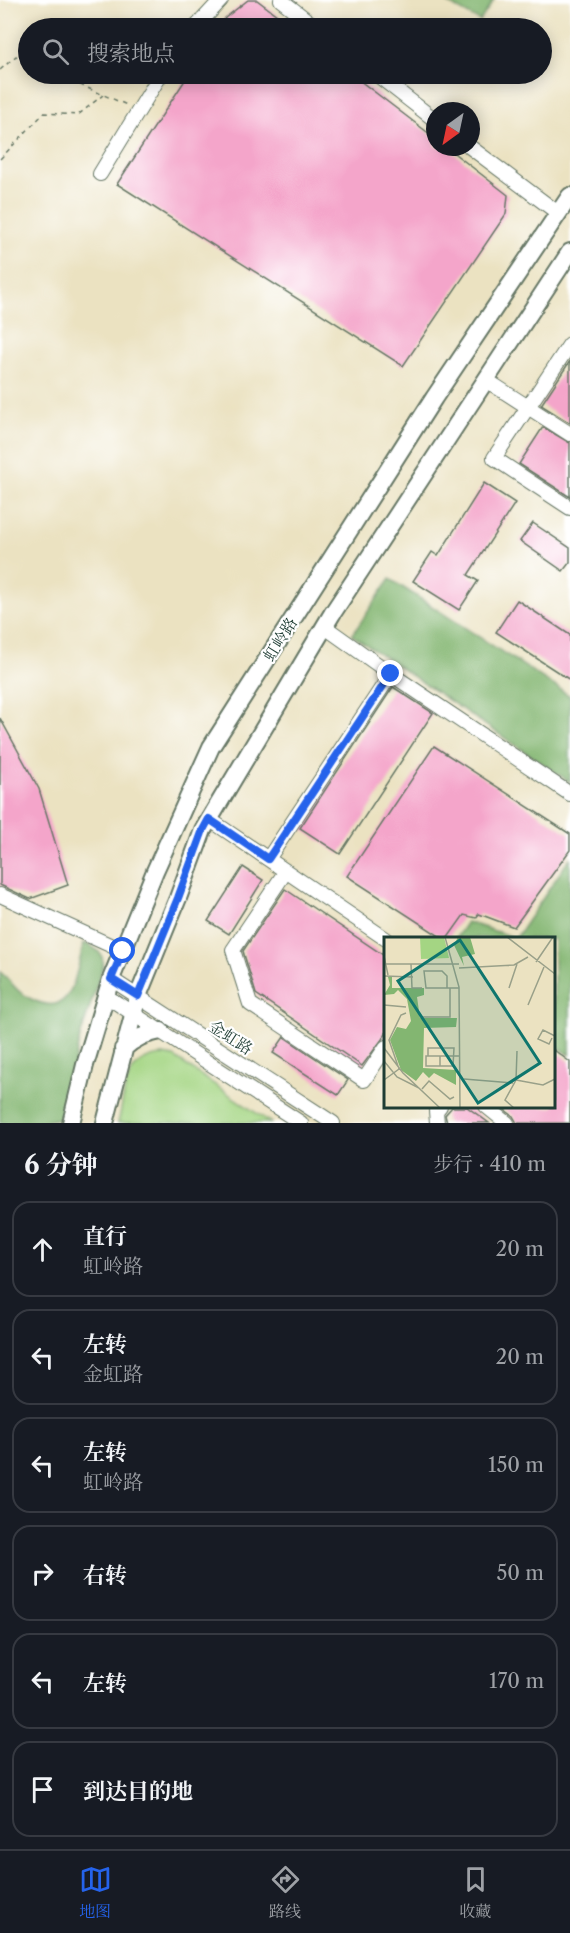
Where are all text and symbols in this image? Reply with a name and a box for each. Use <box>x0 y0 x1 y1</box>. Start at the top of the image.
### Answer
search box <box>18 18 552 84</box>
icon: search <box>39 35 72 68</box>
text: 搜索地点 <box>87 40 175 67</box>
north arrow <box>426 102 480 156</box>
street label: 虹岭路 <box>259 613 301 665</box>
route end <box>377 660 403 686</box>
route start <box>109 937 135 963</box>
inset map <box>384 937 555 1108</box>
street label: 金虹路 <box>205 1016 257 1058</box>
text: 6 分钟 <box>24 1149 98 1181</box>
text: 步行 · 410 m <box>433 1152 546 1176</box>
text: 直行 <box>83 1223 127 1250</box>
icon: ahead <box>26 1233 59 1266</box>
text: 20 m <box>496 1237 544 1261</box>
text: 虹岭路 <box>83 1254 143 1278</box>
text: 左转 <box>83 1331 127 1358</box>
icon: left <box>26 1341 59 1374</box>
text: 20 m <box>496 1345 544 1369</box>
text: 金虹路 <box>83 1362 143 1386</box>
text: 左转 <box>83 1439 127 1466</box>
icon: left <box>26 1449 59 1482</box>
text: 150 m <box>488 1453 544 1477</box>
text: 虹岭路 <box>83 1470 143 1494</box>
icon: right <box>26 1557 59 1590</box>
text: 50 m <box>497 1561 544 1585</box>
text: 右转 <box>83 1562 127 1589</box>
icon: left <box>26 1665 59 1698</box>
text: 170 m <box>489 1669 544 1693</box>
text: 左转 <box>83 1670 127 1697</box>
icon: arrive <box>26 1773 59 1806</box>
text: 到达目的地 <box>83 1778 193 1805</box>
tab: 地图 <box>79 1863 112 1922</box>
tab: 路线 <box>269 1863 302 1922</box>
tab: 收藏 <box>459 1863 492 1922</box>

